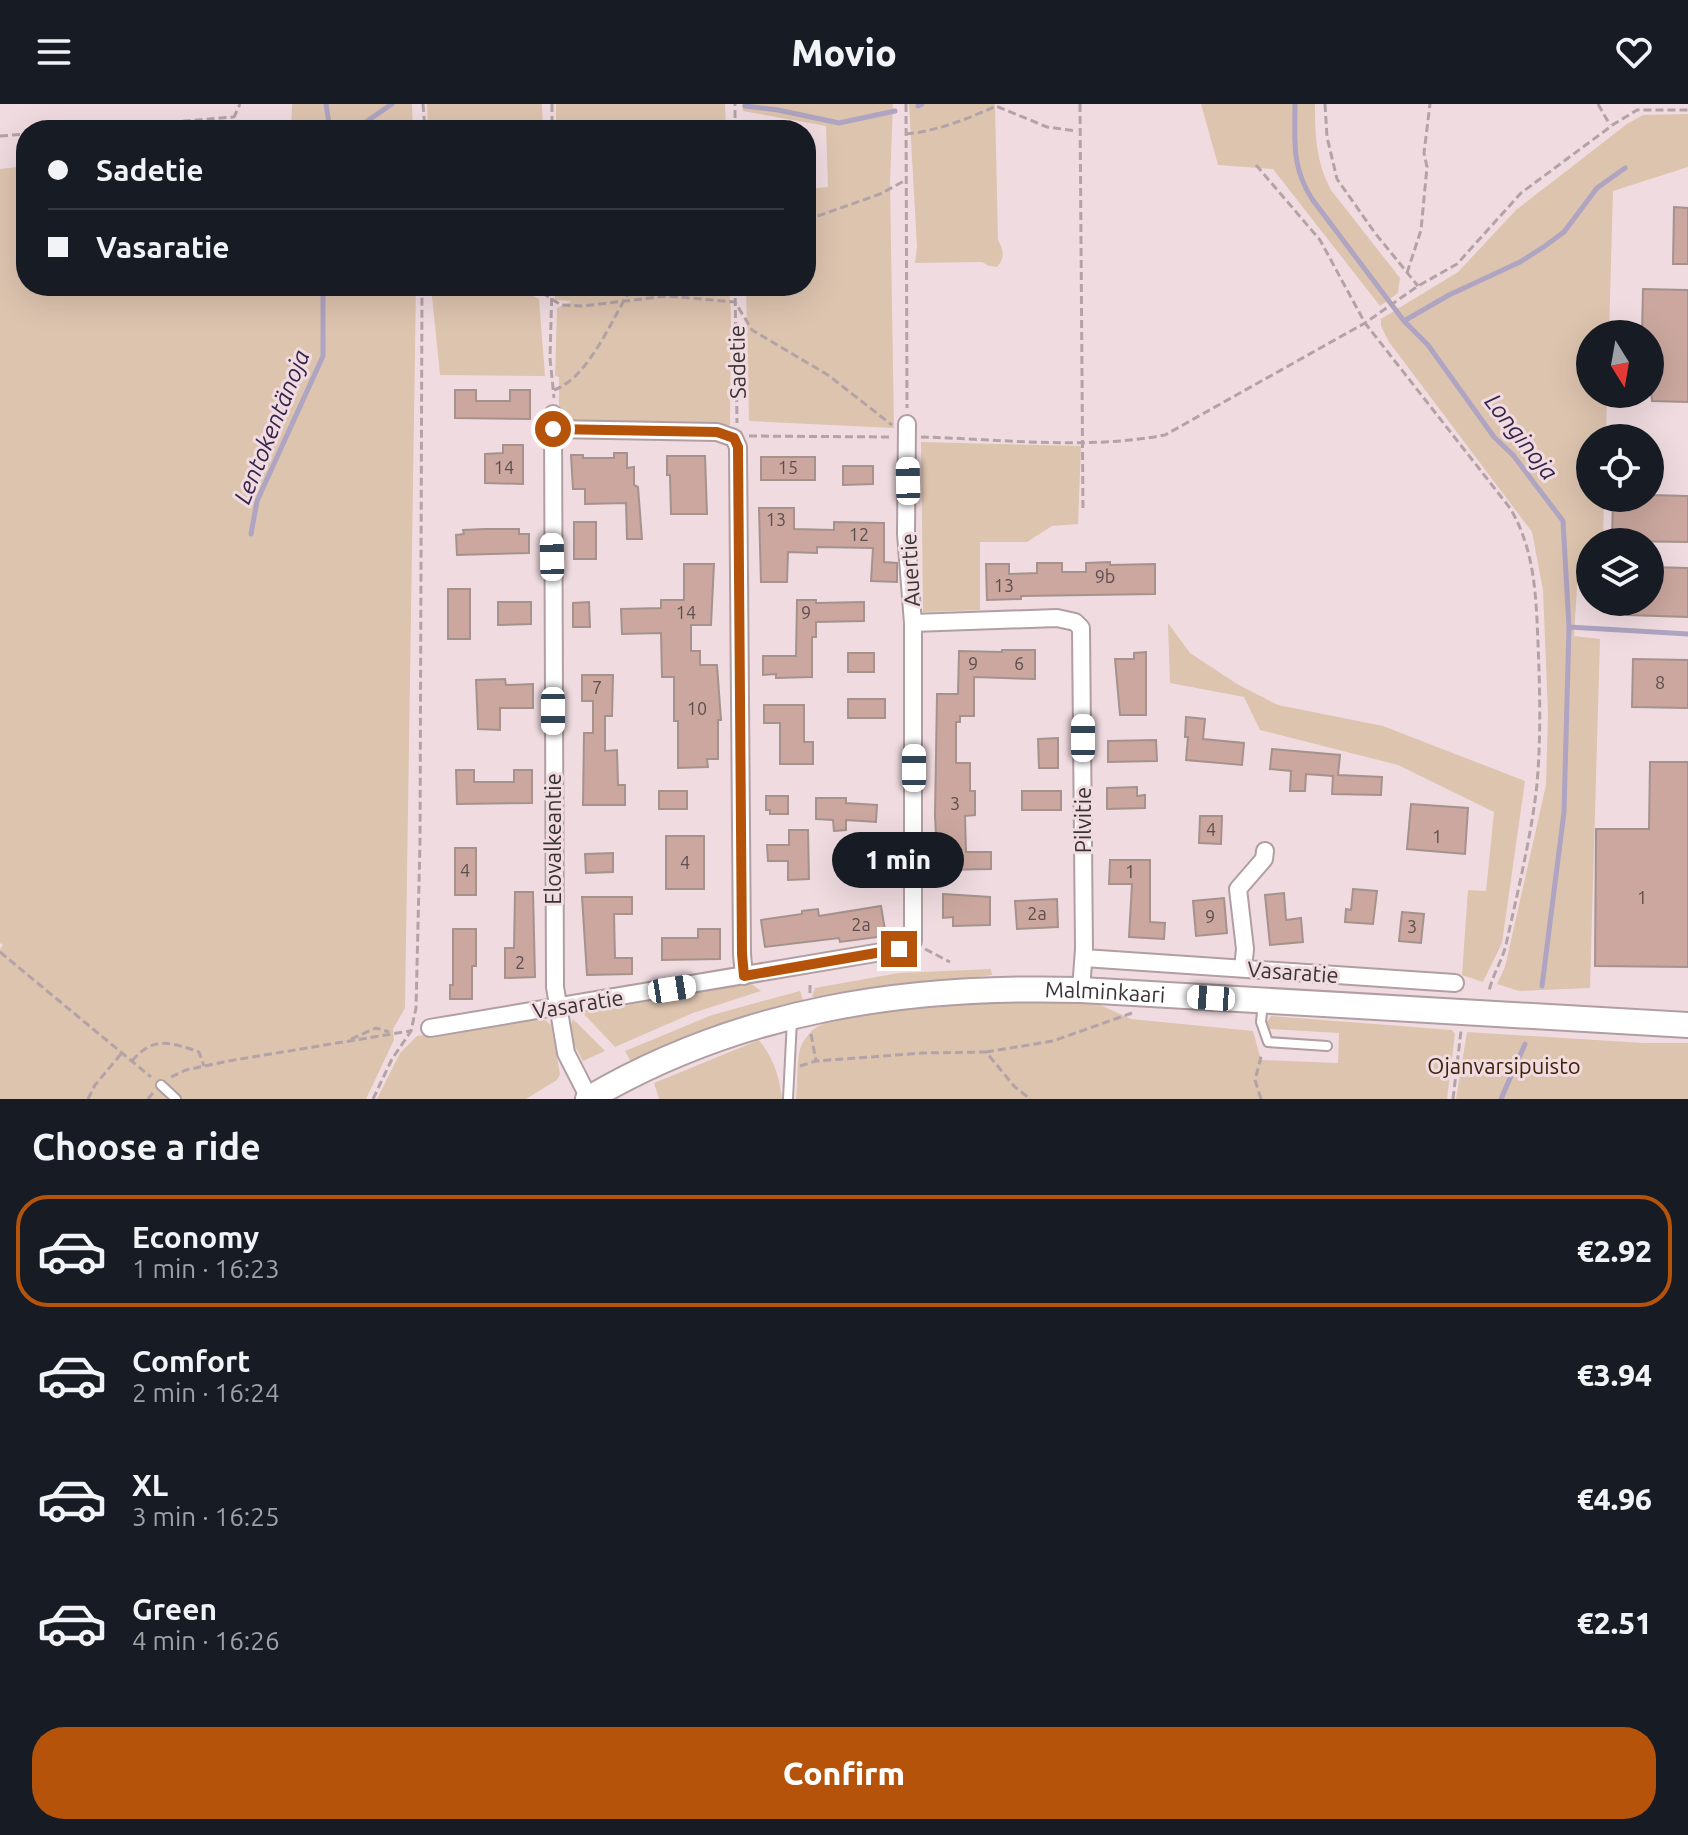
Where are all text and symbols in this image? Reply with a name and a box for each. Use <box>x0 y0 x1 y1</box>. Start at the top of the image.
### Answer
icon: menu <box>32 30 76 74</box>
icon: heart <box>1612 30 1656 74</box>
text: Movio <box>791 32 897 73</box>
text: Sadetie <box>96 153 203 187</box>
text: Vasaratie <box>96 230 230 264</box>
north arrow <box>1576 320 1664 408</box>
map controls <box>1576 320 1664 616</box>
street label: Sadetie <box>723 325 750 399</box>
water label: Lentokentänoja <box>228 346 315 508</box>
water label: Longinoja <box>1479 388 1563 485</box>
route start <box>535 411 571 447</box>
button: locate <box>1576 424 1664 512</box>
house number: 14 <box>494 457 514 477</box>
house number: 15 <box>778 457 798 477</box>
car <box>896 457 920 505</box>
house number: 13 <box>766 509 786 529</box>
house number: 12 <box>849 524 869 544</box>
button: layers <box>1576 528 1664 616</box>
car <box>540 533 564 581</box>
street label: Auertie <box>895 533 924 607</box>
house number: 9b <box>1095 566 1115 586</box>
house number: 13 <box>994 575 1014 595</box>
house number: 14 <box>676 602 696 622</box>
house number: 9 <box>801 602 811 622</box>
house number: 9 <box>968 653 978 673</box>
house number: 6 <box>1014 653 1024 673</box>
house number: 8 <box>1655 672 1665 692</box>
house number: 7 <box>592 677 602 697</box>
car <box>541 687 565 735</box>
house number: 10 <box>687 698 707 718</box>
car <box>1071 714 1095 762</box>
car <box>902 744 926 792</box>
street label: Elovalkeantie <box>540 773 565 905</box>
street label: Pilvitie <box>1070 787 1095 853</box>
house number: 3 <box>950 793 960 813</box>
house number: 4 <box>1206 819 1216 839</box>
house number: 1 <box>1432 826 1442 846</box>
callout: 1 min <box>833 833 965 889</box>
text: 1 min <box>865 845 931 874</box>
house number: 4 <box>680 852 690 872</box>
house number: 4 <box>460 860 470 880</box>
house number: 1 <box>1125 861 1135 881</box>
house number: 1 <box>1637 887 1647 907</box>
house number: 2a <box>1027 903 1047 923</box>
house number: 9 <box>1205 906 1215 926</box>
house number: 2a <box>851 914 871 934</box>
house number: 3 <box>1407 916 1417 936</box>
route end <box>881 931 917 967</box>
house number: 2 <box>515 952 525 972</box>
street label: Vasaratie <box>1247 956 1340 987</box>
car <box>646 973 698 1005</box>
street label: Malminkaari <box>1045 976 1166 1007</box>
street label: Vasaratie <box>531 984 625 1023</box>
car <box>1186 984 1236 1012</box>
park label: Ojanvarsipuisto <box>1427 1053 1581 1078</box>
text: Choose a ride <box>32 1126 261 1167</box>
icon: car <box>36 1215 108 1287</box>
text: Economy <box>132 1220 259 1254</box>
text: €2.92 <box>1577 1234 1652 1268</box>
text: 1 min · 16:23 <box>132 1254 280 1283</box>
icon: car <box>36 1339 108 1411</box>
text: Comfort <box>132 1344 250 1378</box>
text: €3.94 <box>1577 1358 1652 1392</box>
text: 2 min · 16:24 <box>132 1378 280 1407</box>
icon: car <box>36 1463 108 1535</box>
text: XL <box>132 1468 168 1502</box>
text: €4.96 <box>1577 1482 1652 1516</box>
text: 3 min · 16:25 <box>132 1502 280 1531</box>
icon: car <box>36 1587 108 1659</box>
text: Green <box>132 1592 217 1626</box>
text: €2.51 <box>1577 1606 1652 1640</box>
text: 4 min · 16:26 <box>132 1626 280 1655</box>
button: Confirm <box>32 1727 1656 1819</box>

